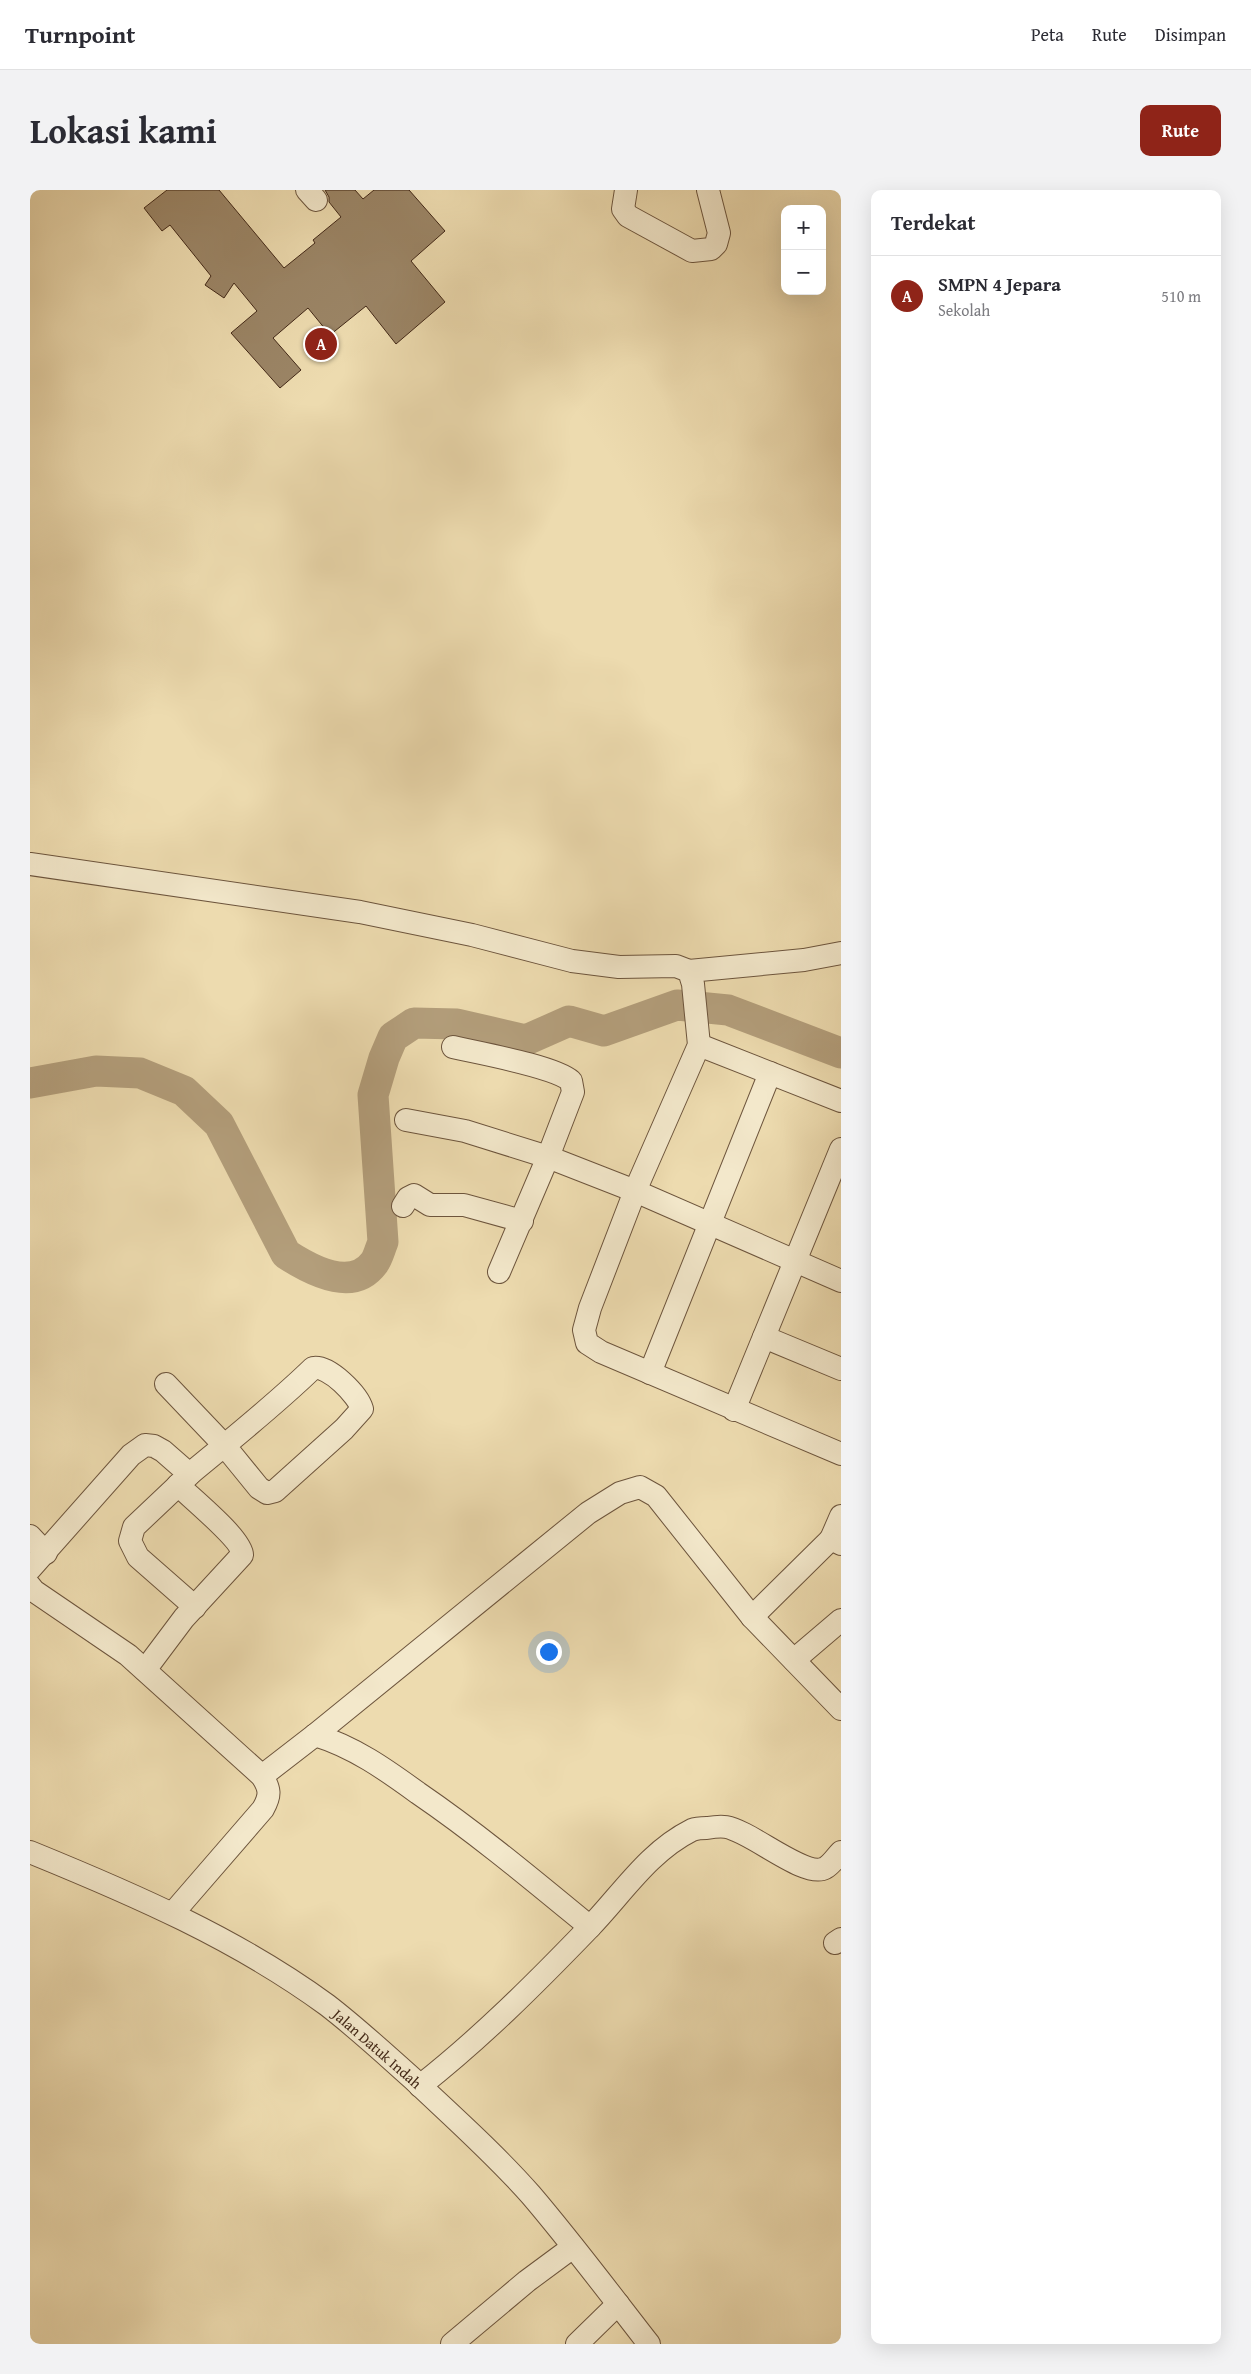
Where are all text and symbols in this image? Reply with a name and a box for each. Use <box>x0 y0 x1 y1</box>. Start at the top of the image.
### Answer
text: Turnpoint <box>25 17 135 52</box>
text: Peta <box>1031 21 1064 48</box>
text: Rute <box>1092 21 1127 48</box>
text: Disimpan <box>1155 21 1226 48</box>
text: Lokasi kami <box>30 105 217 156</box>
button: Rute <box>1140 105 1221 156</box>
map controls <box>781 205 826 295</box>
button: + <box>781 205 826 250</box>
text: Terdekat <box>891 207 975 238</box>
button: − <box>781 250 826 295</box>
text: SMPN 4 Jepara <box>938 270 1061 298</box>
text: A <box>902 284 912 308</box>
text: 510 m <box>1161 284 1201 308</box>
text: Sekolah <box>938 298 990 322</box>
pin: A <box>305 325 337 363</box>
your location <box>536 1639 562 1665</box>
street label: Jalan Datuk Indah <box>327 2003 427 2094</box>

